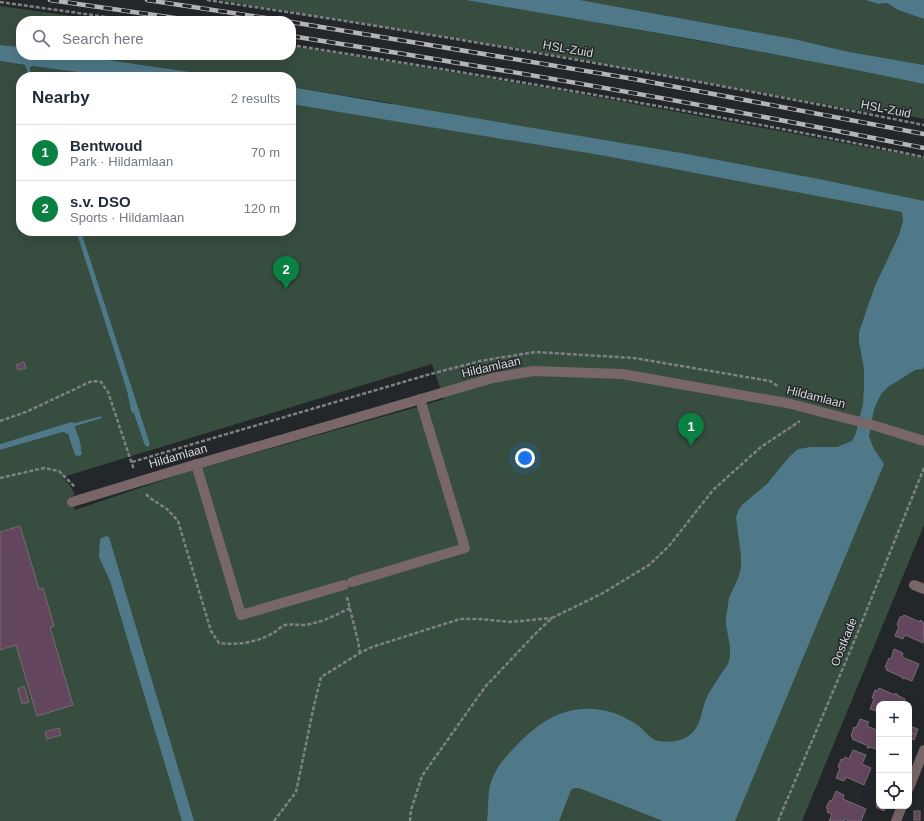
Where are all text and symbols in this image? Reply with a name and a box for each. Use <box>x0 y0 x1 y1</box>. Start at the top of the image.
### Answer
search box <box>16 16 296 60</box>
icon: search <box>30 27 52 49</box>
text: Search here <box>62 30 144 47</box>
street label: HSL-Zuid <box>542 38 594 60</box>
text: Nearby <box>32 88 90 107</box>
text: 2 results <box>231 91 280 106</box>
street label: HSL-Zuid <box>860 97 912 121</box>
text: Bentwoud <box>70 137 143 154</box>
text: 1 <box>41 145 49 160</box>
text: 70 m <box>251 145 280 160</box>
text: Park · Hildamlaan <box>70 154 173 169</box>
text: s.v. DSO <box>70 193 131 210</box>
text: 2 <box>41 201 49 216</box>
text: 120 m <box>244 201 280 216</box>
text: Sports · Hildamlaan <box>70 210 184 225</box>
pin: 2 <box>273 256 299 289</box>
street label: Hildamlaan <box>460 353 522 381</box>
street label: Hildamlaan <box>785 383 847 411</box>
pin: 1 <box>678 413 704 446</box>
street label: Hildamlaan <box>147 441 209 471</box>
your location <box>515 448 535 468</box>
street label: Oostkade <box>828 615 860 668</box>
map controls <box>876 701 912 809</box>
button: + <box>876 701 912 737</box>
button: − <box>876 737 912 773</box>
button: locate <box>876 773 912 809</box>

